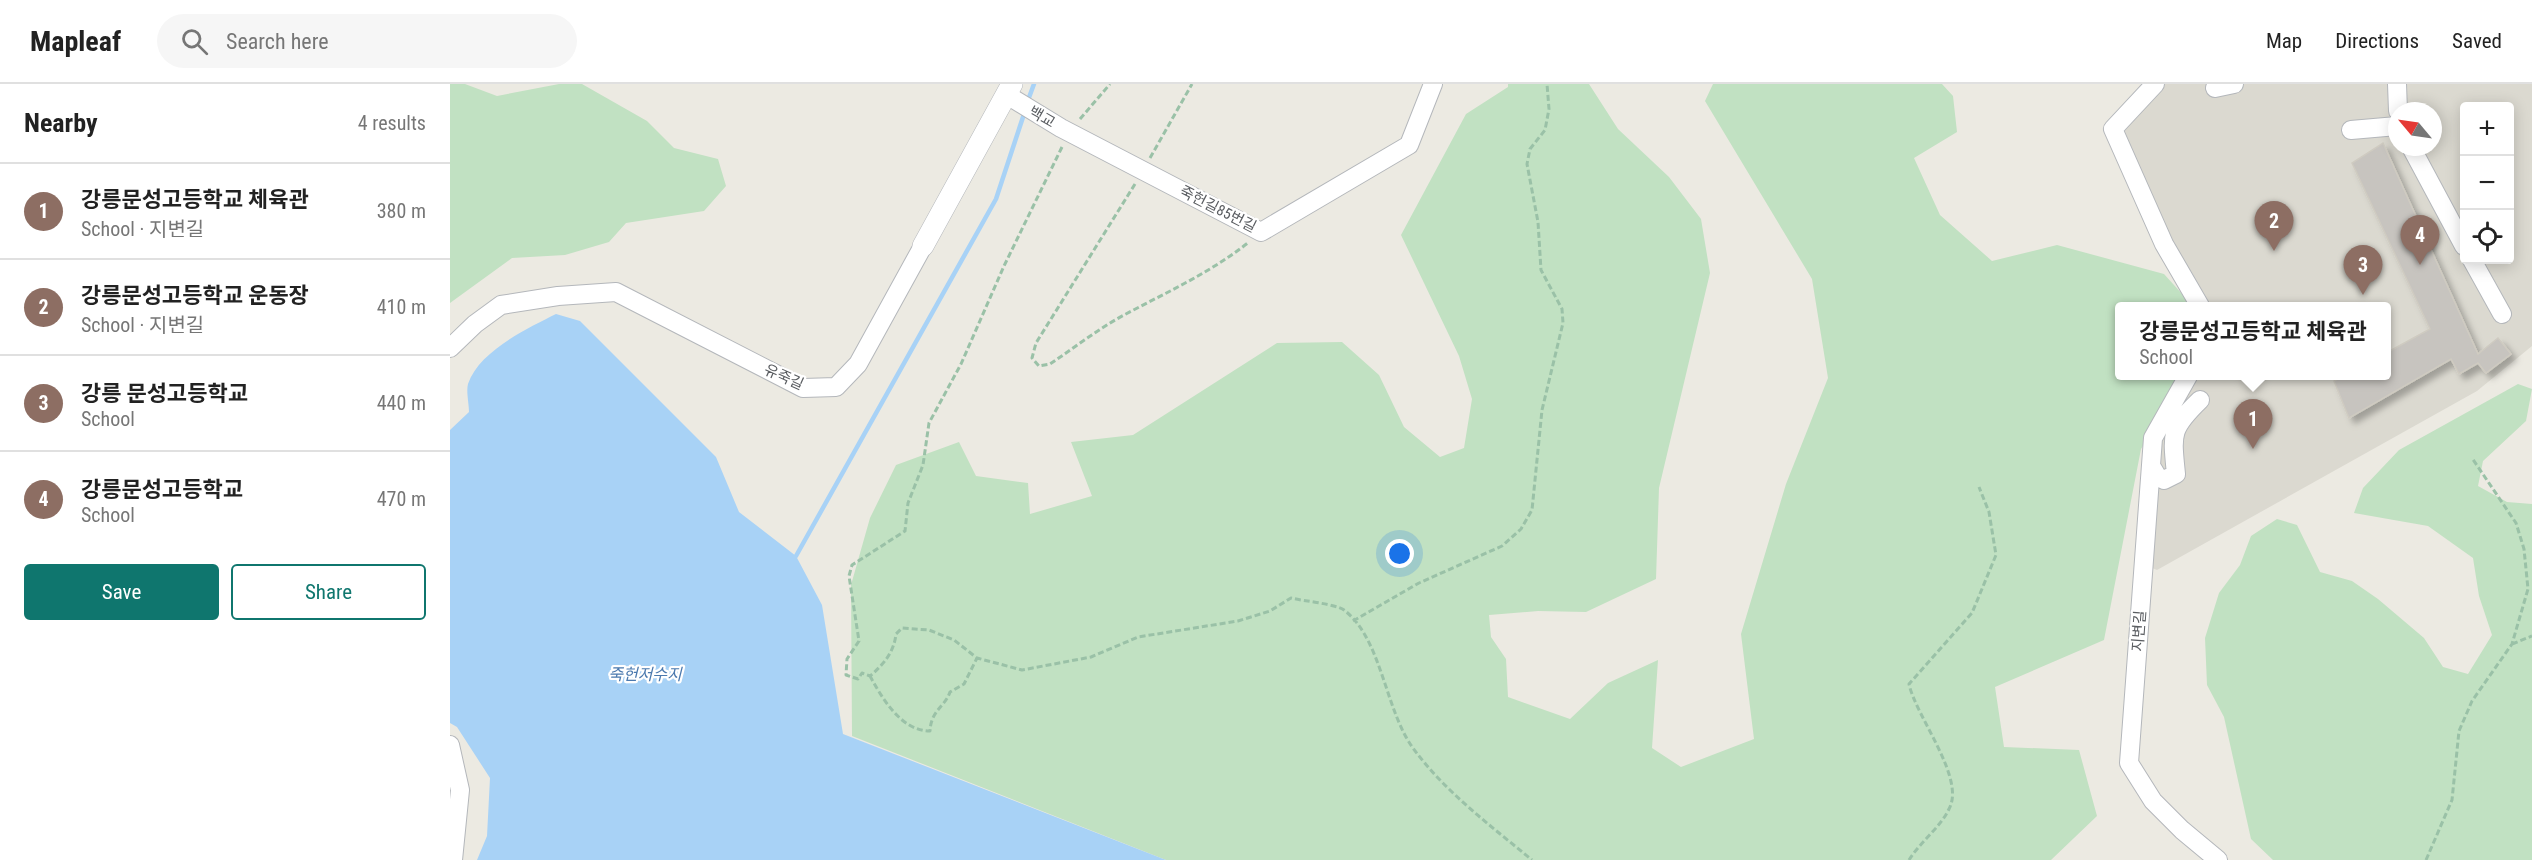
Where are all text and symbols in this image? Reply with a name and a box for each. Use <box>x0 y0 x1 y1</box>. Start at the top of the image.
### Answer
search box <box>157 14 577 68</box>
text: Mapleaf <box>30 25 121 58</box>
icon: search <box>178 25 211 58</box>
text: Search here <box>226 29 328 54</box>
text: Map <box>2266 29 2302 53</box>
text: Directions <box>2335 29 2419 53</box>
text: Saved <box>2452 29 2502 53</box>
street label: 백교 <box>1026 102 1058 132</box>
north arrow <box>2388 102 2442 156</box>
map controls <box>2460 102 2514 264</box>
button: + <box>2460 102 2514 156</box>
text: Nearby <box>24 108 98 138</box>
text: 4 results <box>358 111 426 135</box>
button: − <box>2460 156 2514 210</box>
street label: 죽헌길85번길 <box>1177 182 1259 236</box>
text: 강릉문성고등학교 체육관 <box>81 187 309 212</box>
text: 1 <box>38 199 49 223</box>
text: 380 m <box>377 199 426 223</box>
pin: 2 <box>2254 202 2294 251</box>
button: locate <box>2460 210 2514 264</box>
pin: 4 <box>2400 216 2440 265</box>
text: School · 지변길 <box>81 217 204 241</box>
pin: 3 <box>2344 246 2382 295</box>
text: 강릉문성고등학교 운동장 <box>81 283 309 308</box>
text: 2 <box>38 295 49 319</box>
text: 410 m <box>377 295 426 319</box>
popup <box>2115 302 2391 380</box>
text: School · 지변길 <box>81 313 204 337</box>
text: 강릉문성고등학교 체육관 <box>2139 319 2367 344</box>
text: School <box>2139 345 2193 369</box>
street label: 유죽길 <box>761 360 807 394</box>
text: 강릉 문성고등학교 <box>81 381 248 406</box>
text: 3 <box>38 391 49 415</box>
text: 440 m <box>377 391 426 415</box>
pin: 1 <box>2234 400 2272 449</box>
text: School <box>81 407 135 431</box>
text: 강릉문성고등학교 <box>81 477 243 502</box>
text: 4 <box>38 487 49 511</box>
text: 470 m <box>377 487 426 511</box>
text: School <box>81 503 135 527</box>
your location <box>1385 539 1414 568</box>
button: Save <box>24 564 219 620</box>
button: Share <box>231 564 426 620</box>
street label: 지변길 <box>2129 610 2149 652</box>
water label: 죽헌저수지 <box>608 665 683 684</box>

